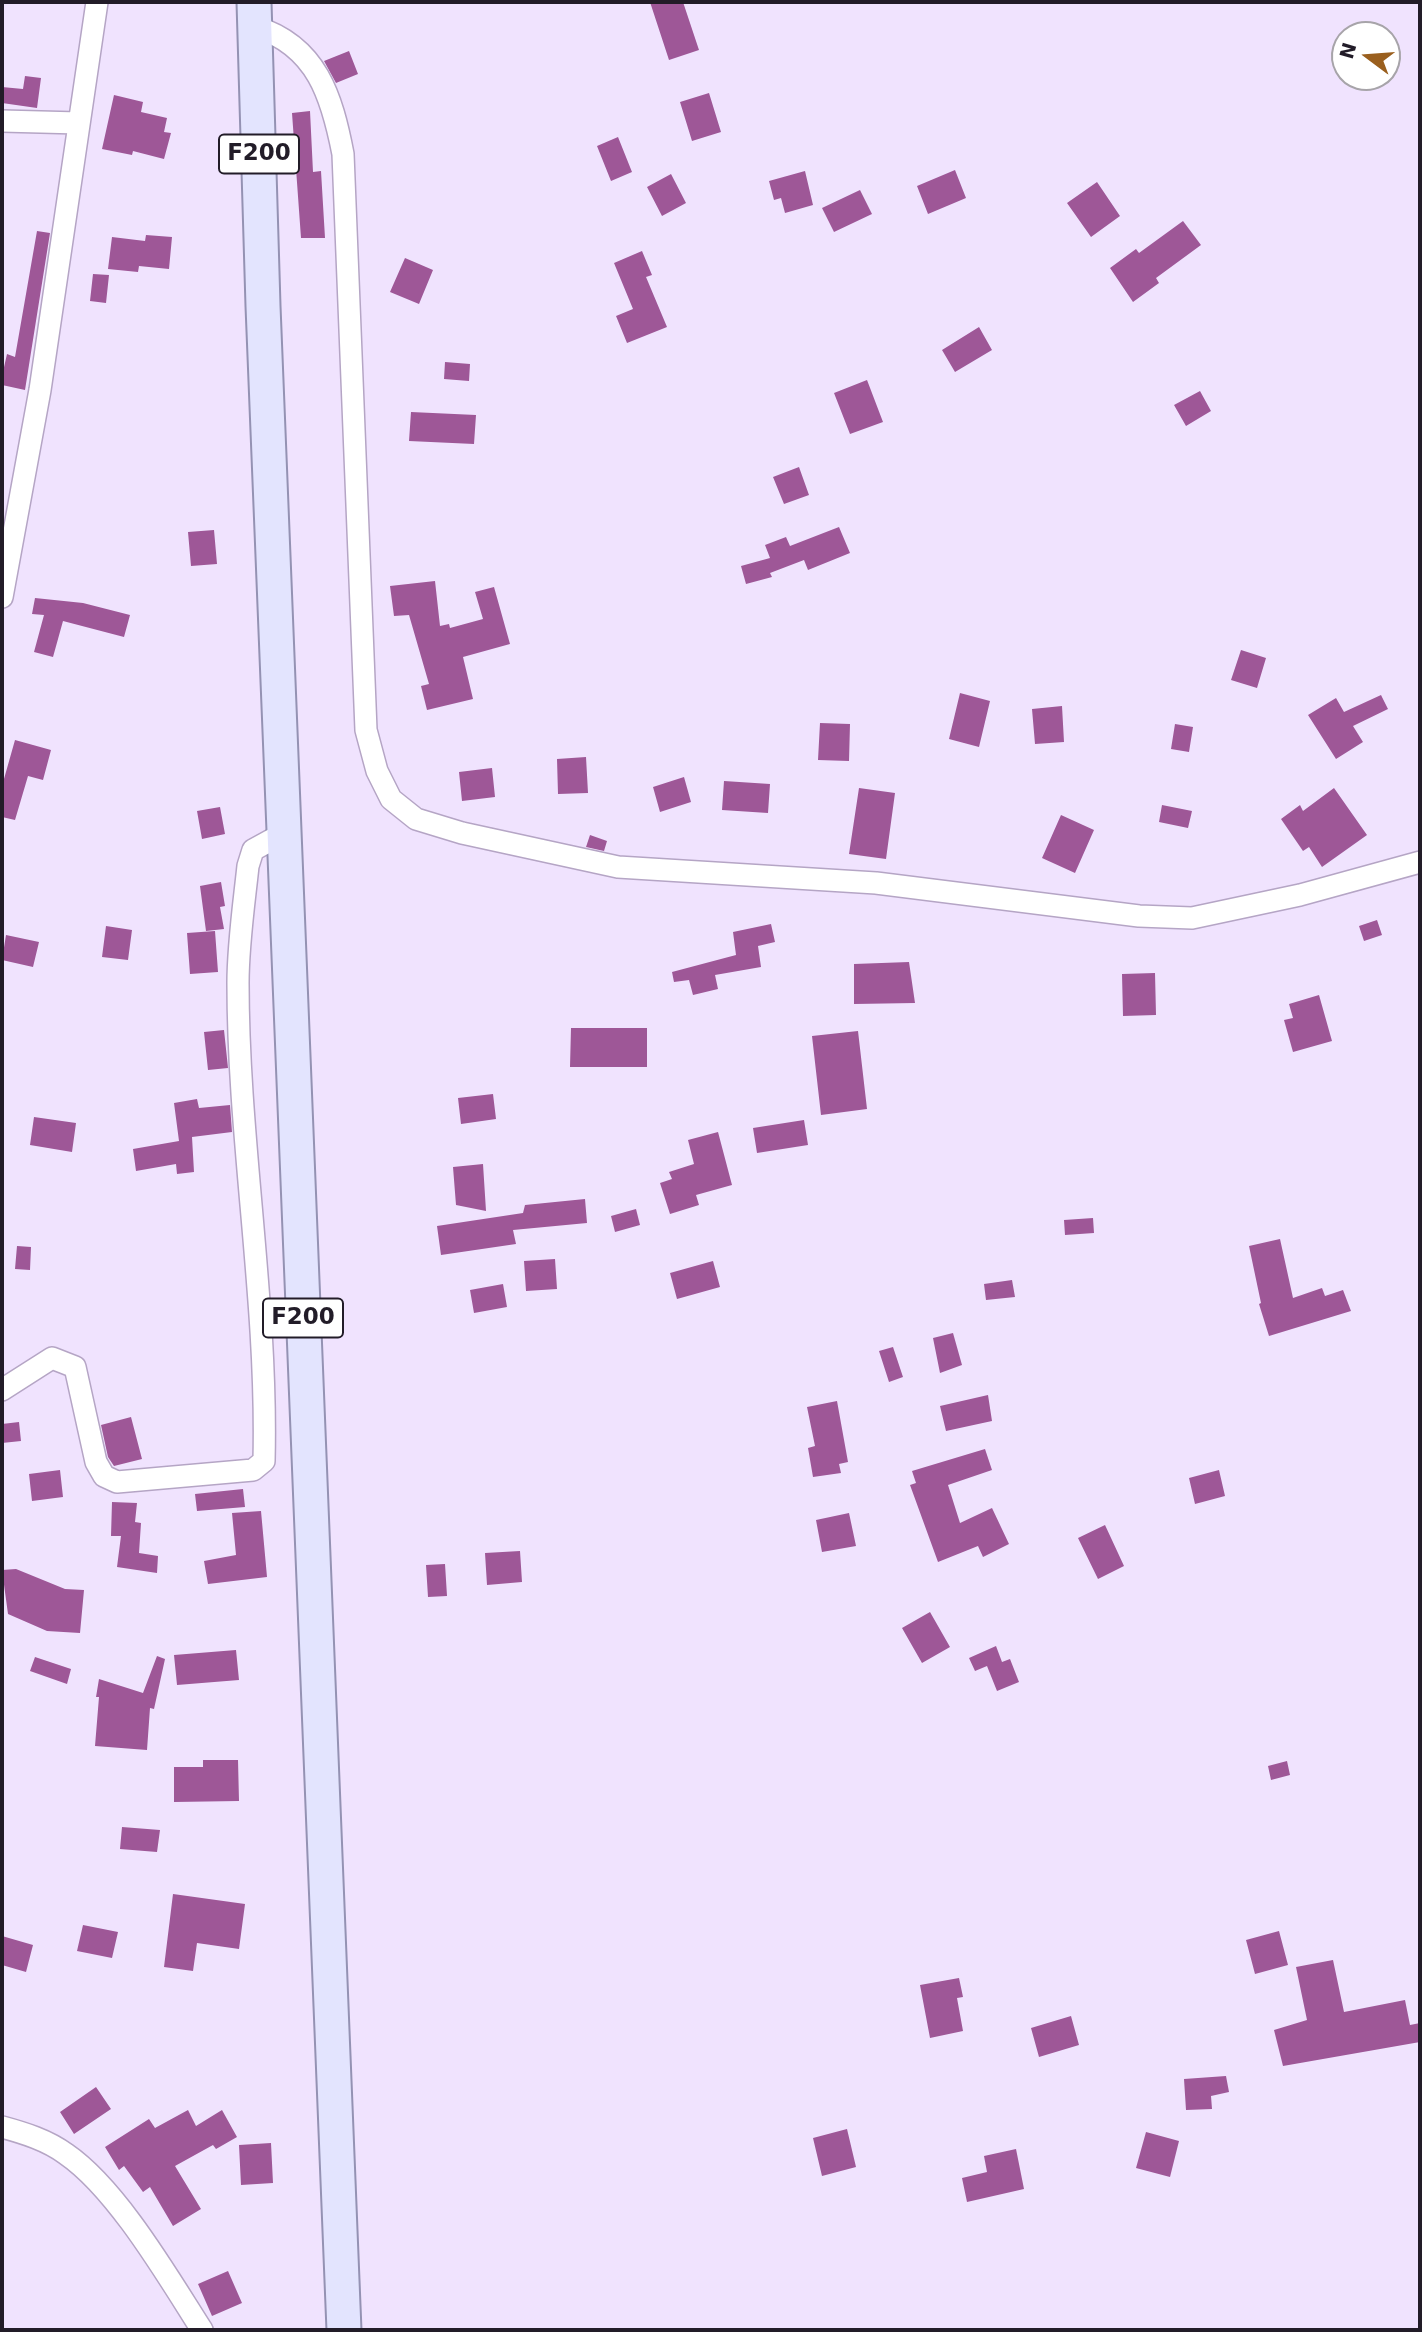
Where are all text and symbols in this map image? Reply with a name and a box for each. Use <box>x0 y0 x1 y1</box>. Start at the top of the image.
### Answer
north arrow <box>1331 21 1401 91</box>
text: N <box>1335 40 1361 61</box>
road number: F200 <box>219 134 299 174</box>
road number: F200 <box>263 1298 343 1338</box>

